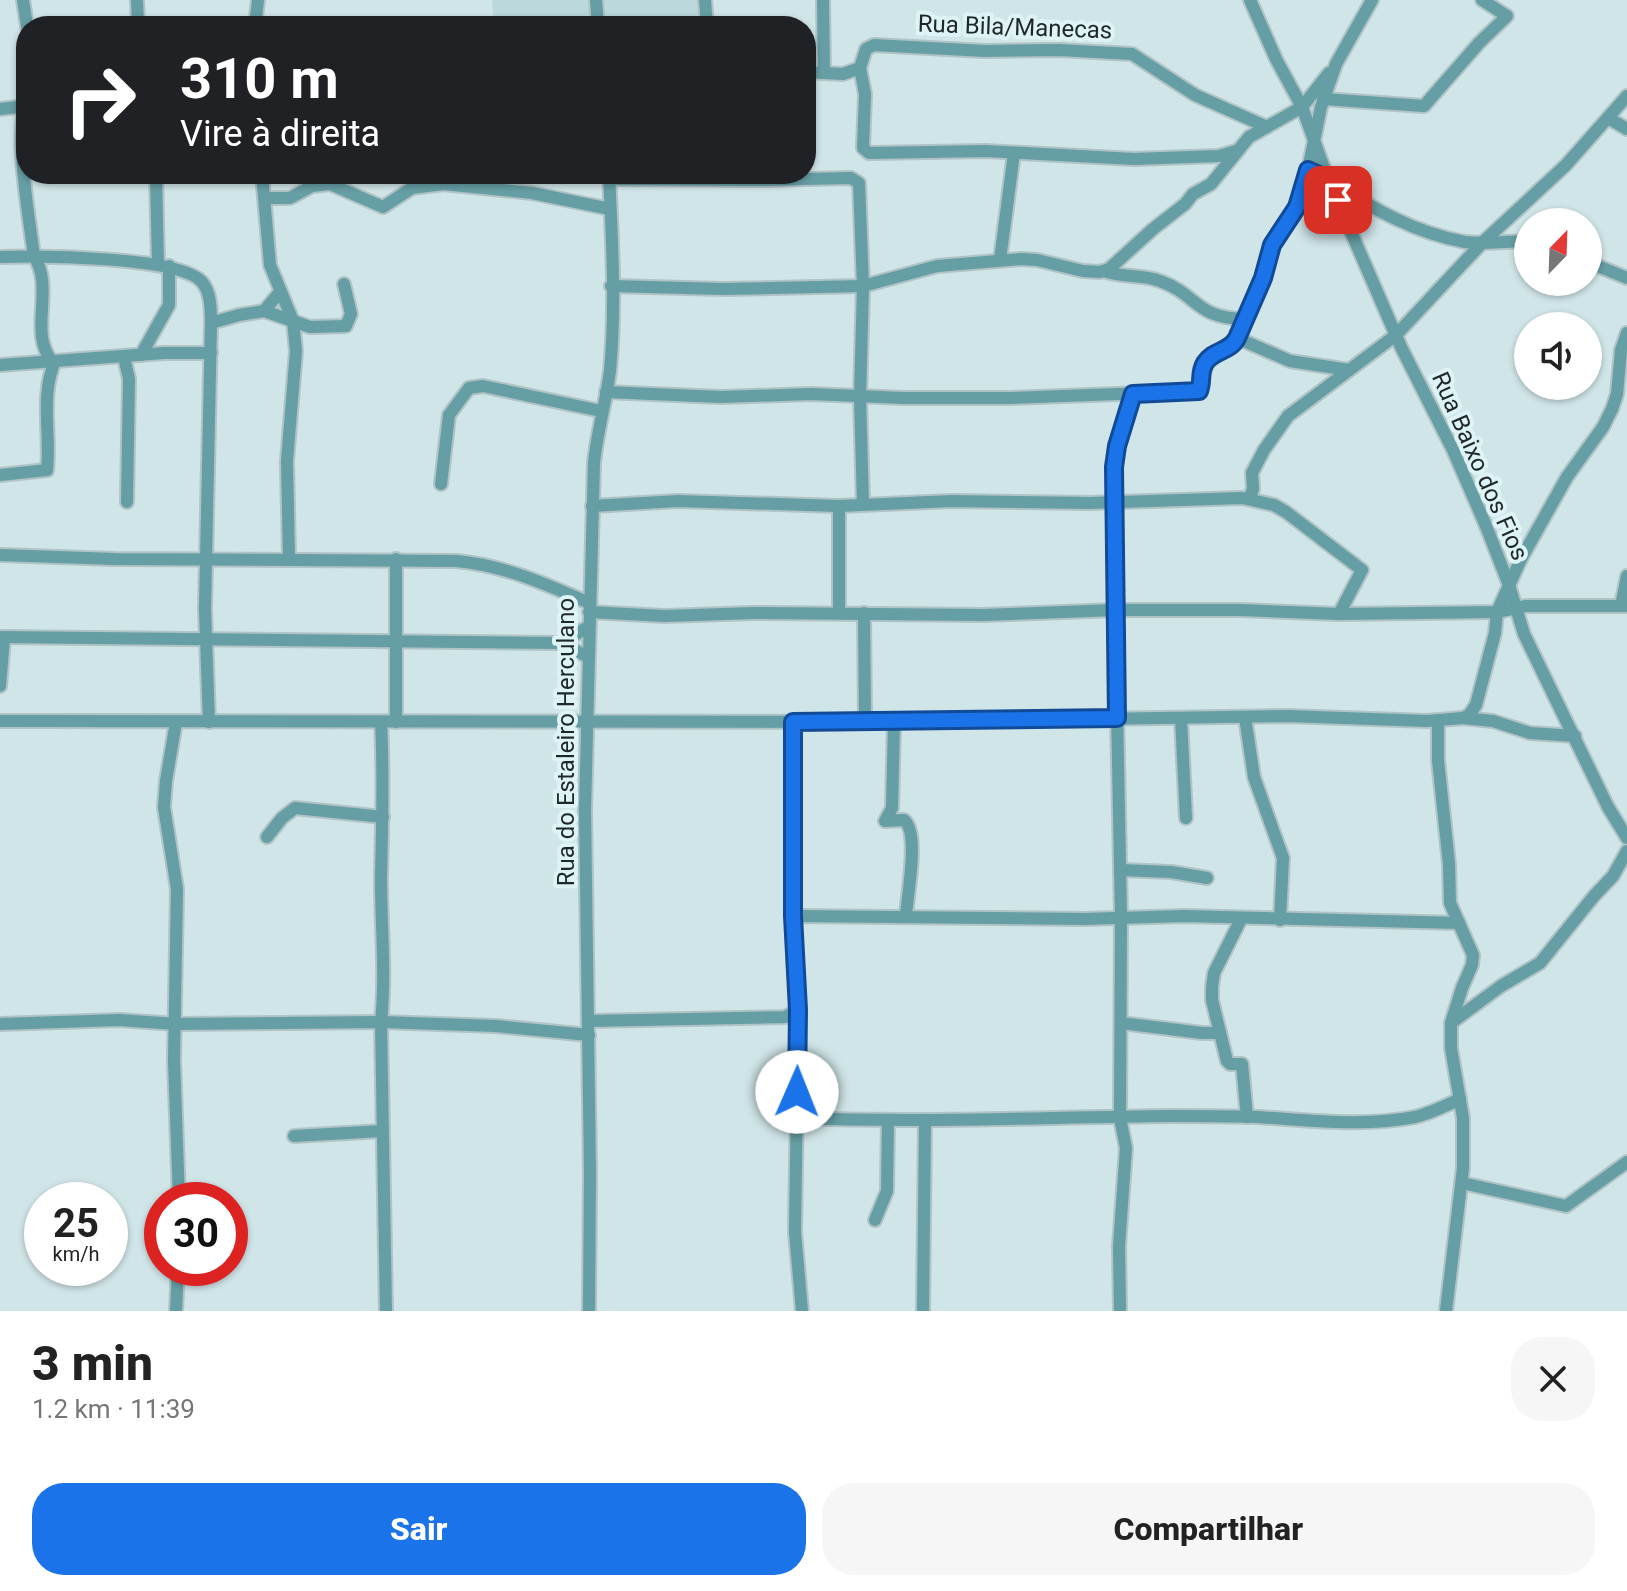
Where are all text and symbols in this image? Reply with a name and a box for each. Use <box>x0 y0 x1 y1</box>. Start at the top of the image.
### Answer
street label: Rua Bila/Manecas <box>917 10 1113 44</box>
text: 310 m <box>180 46 339 112</box>
icon: right <box>48 48 152 152</box>
text: Vire à direita <box>180 113 380 155</box>
pin <box>1304 166 1372 234</box>
icon: arrive <box>1316 178 1360 222</box>
north arrow <box>1514 208 1602 296</box>
map controls <box>1514 208 1602 400</box>
button: sound <box>1514 312 1602 400</box>
street label: Rua Baixo dos Fios <box>1426 368 1534 564</box>
street label: Rua do Estaleiro Herculano <box>552 598 580 886</box>
position arrow <box>755 1050 839 1134</box>
speed limit sign: 30 <box>144 1182 248 1286</box>
text: 25 <box>53 1200 99 1247</box>
text: km/h <box>53 1242 99 1266</box>
text: 3 min <box>32 1335 153 1392</box>
button: close <box>1511 1337 1595 1421</box>
text: 1.2 km · 11:39 <box>32 1394 195 1424</box>
button: Sair <box>32 1483 806 1575</box>
button: Compartilhar <box>822 1483 1595 1575</box>

